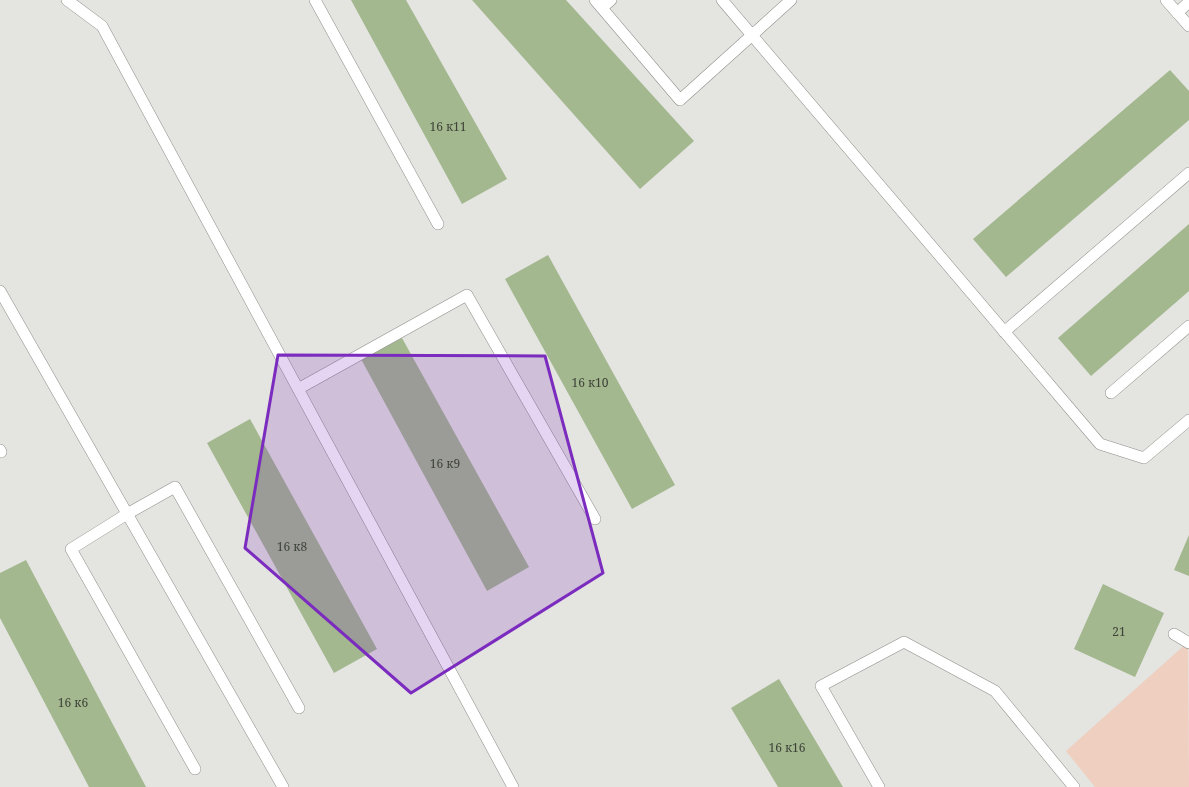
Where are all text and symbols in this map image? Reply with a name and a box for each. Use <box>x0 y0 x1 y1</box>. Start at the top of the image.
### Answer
house number: 16 к11 <box>429 118 467 135</box>
house number: 16 к10 <box>571 374 609 391</box>
house number: 16 к9 <box>430 455 460 472</box>
house number: 16 к8 <box>277 538 307 555</box>
house number: 21 <box>1112 623 1126 640</box>
house number: 16 к6 <box>58 694 88 711</box>
house number: 16 к16 <box>768 739 806 756</box>

